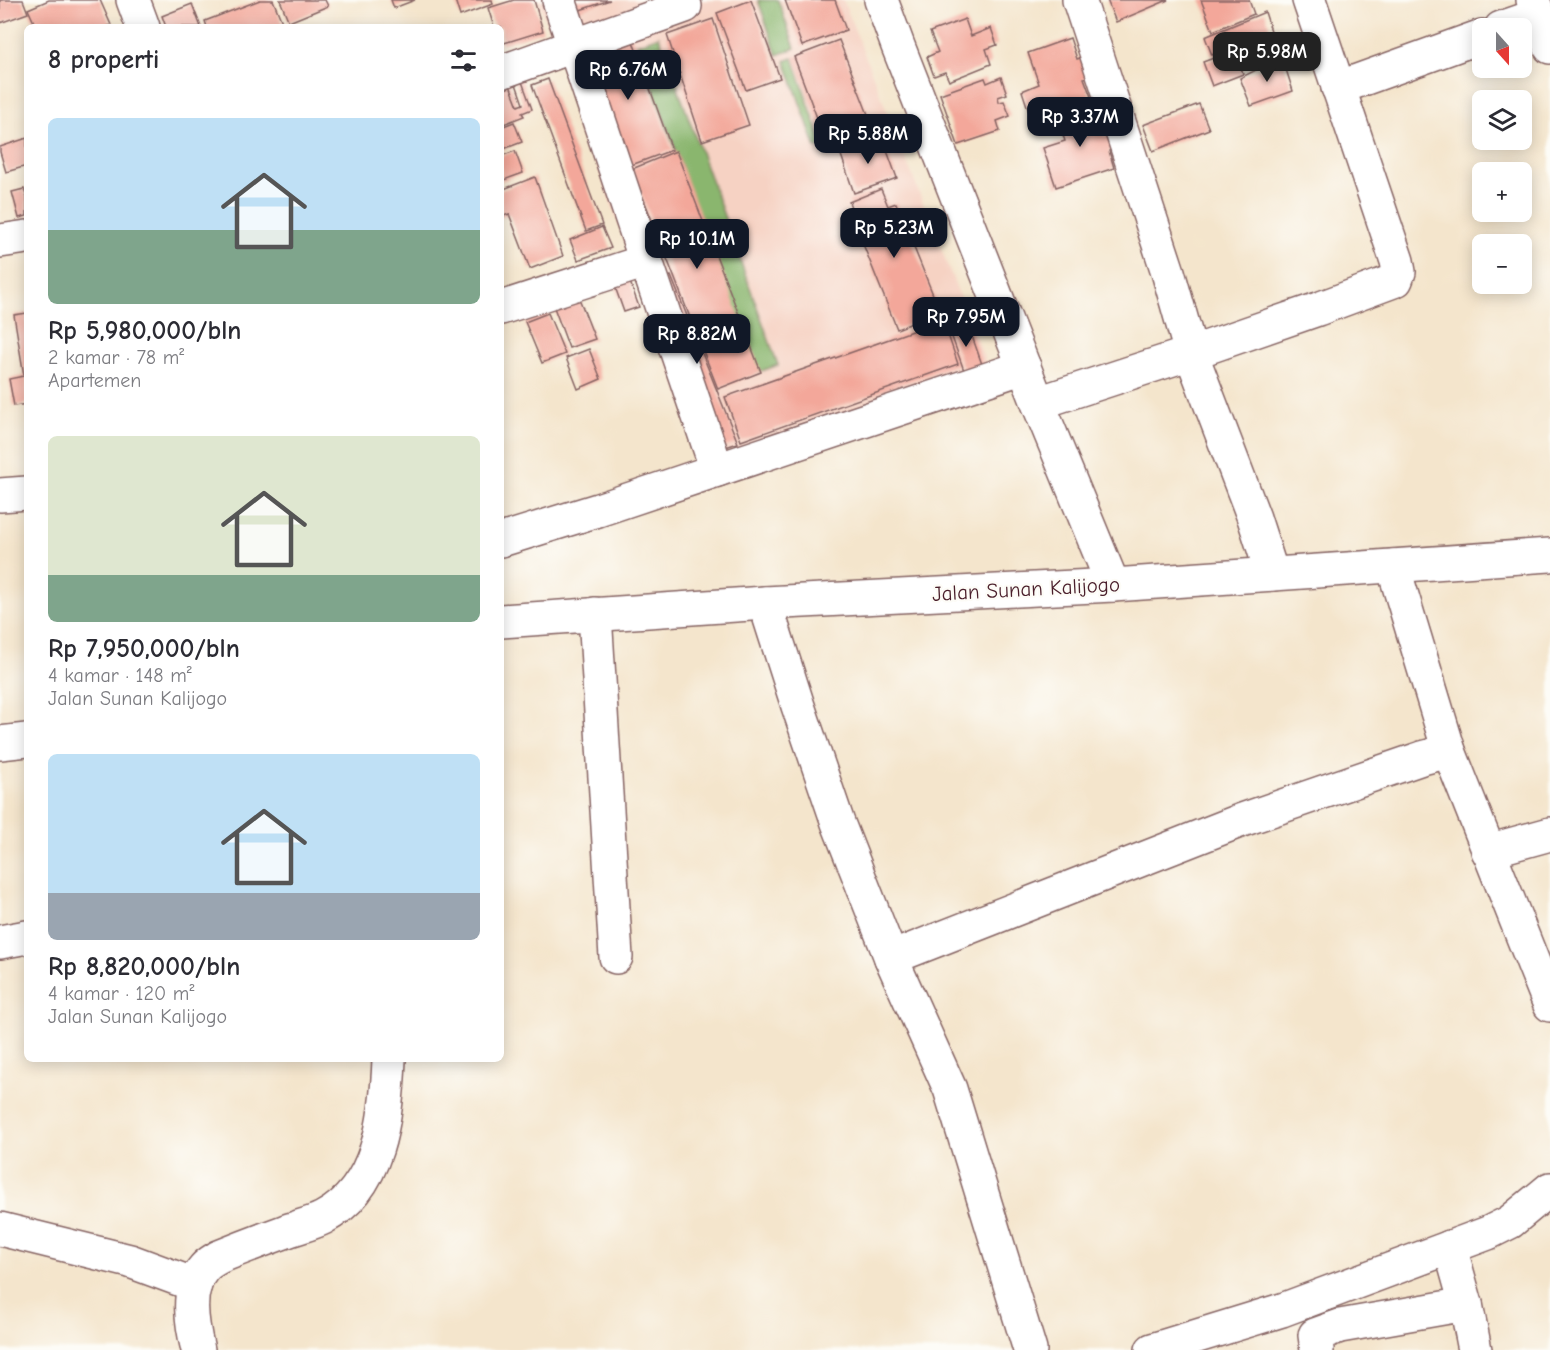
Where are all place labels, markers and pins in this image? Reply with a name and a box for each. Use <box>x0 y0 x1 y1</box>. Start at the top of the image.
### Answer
pin: Rp 5.98M <box>1205 32 1329 83</box>
pin: Rp 6.76M <box>566 50 690 101</box>
pin: Rp 3.37M <box>1018 97 1142 148</box>
pin: Rp 5.88M <box>806 114 930 165</box>
pin: Rp 5.23M <box>832 208 956 259</box>
pin: Rp 10.1M <box>635 219 759 270</box>
pin: Rp 7.95M <box>904 297 1028 348</box>
pin: Rp 8.82M <box>635 314 759 365</box>

